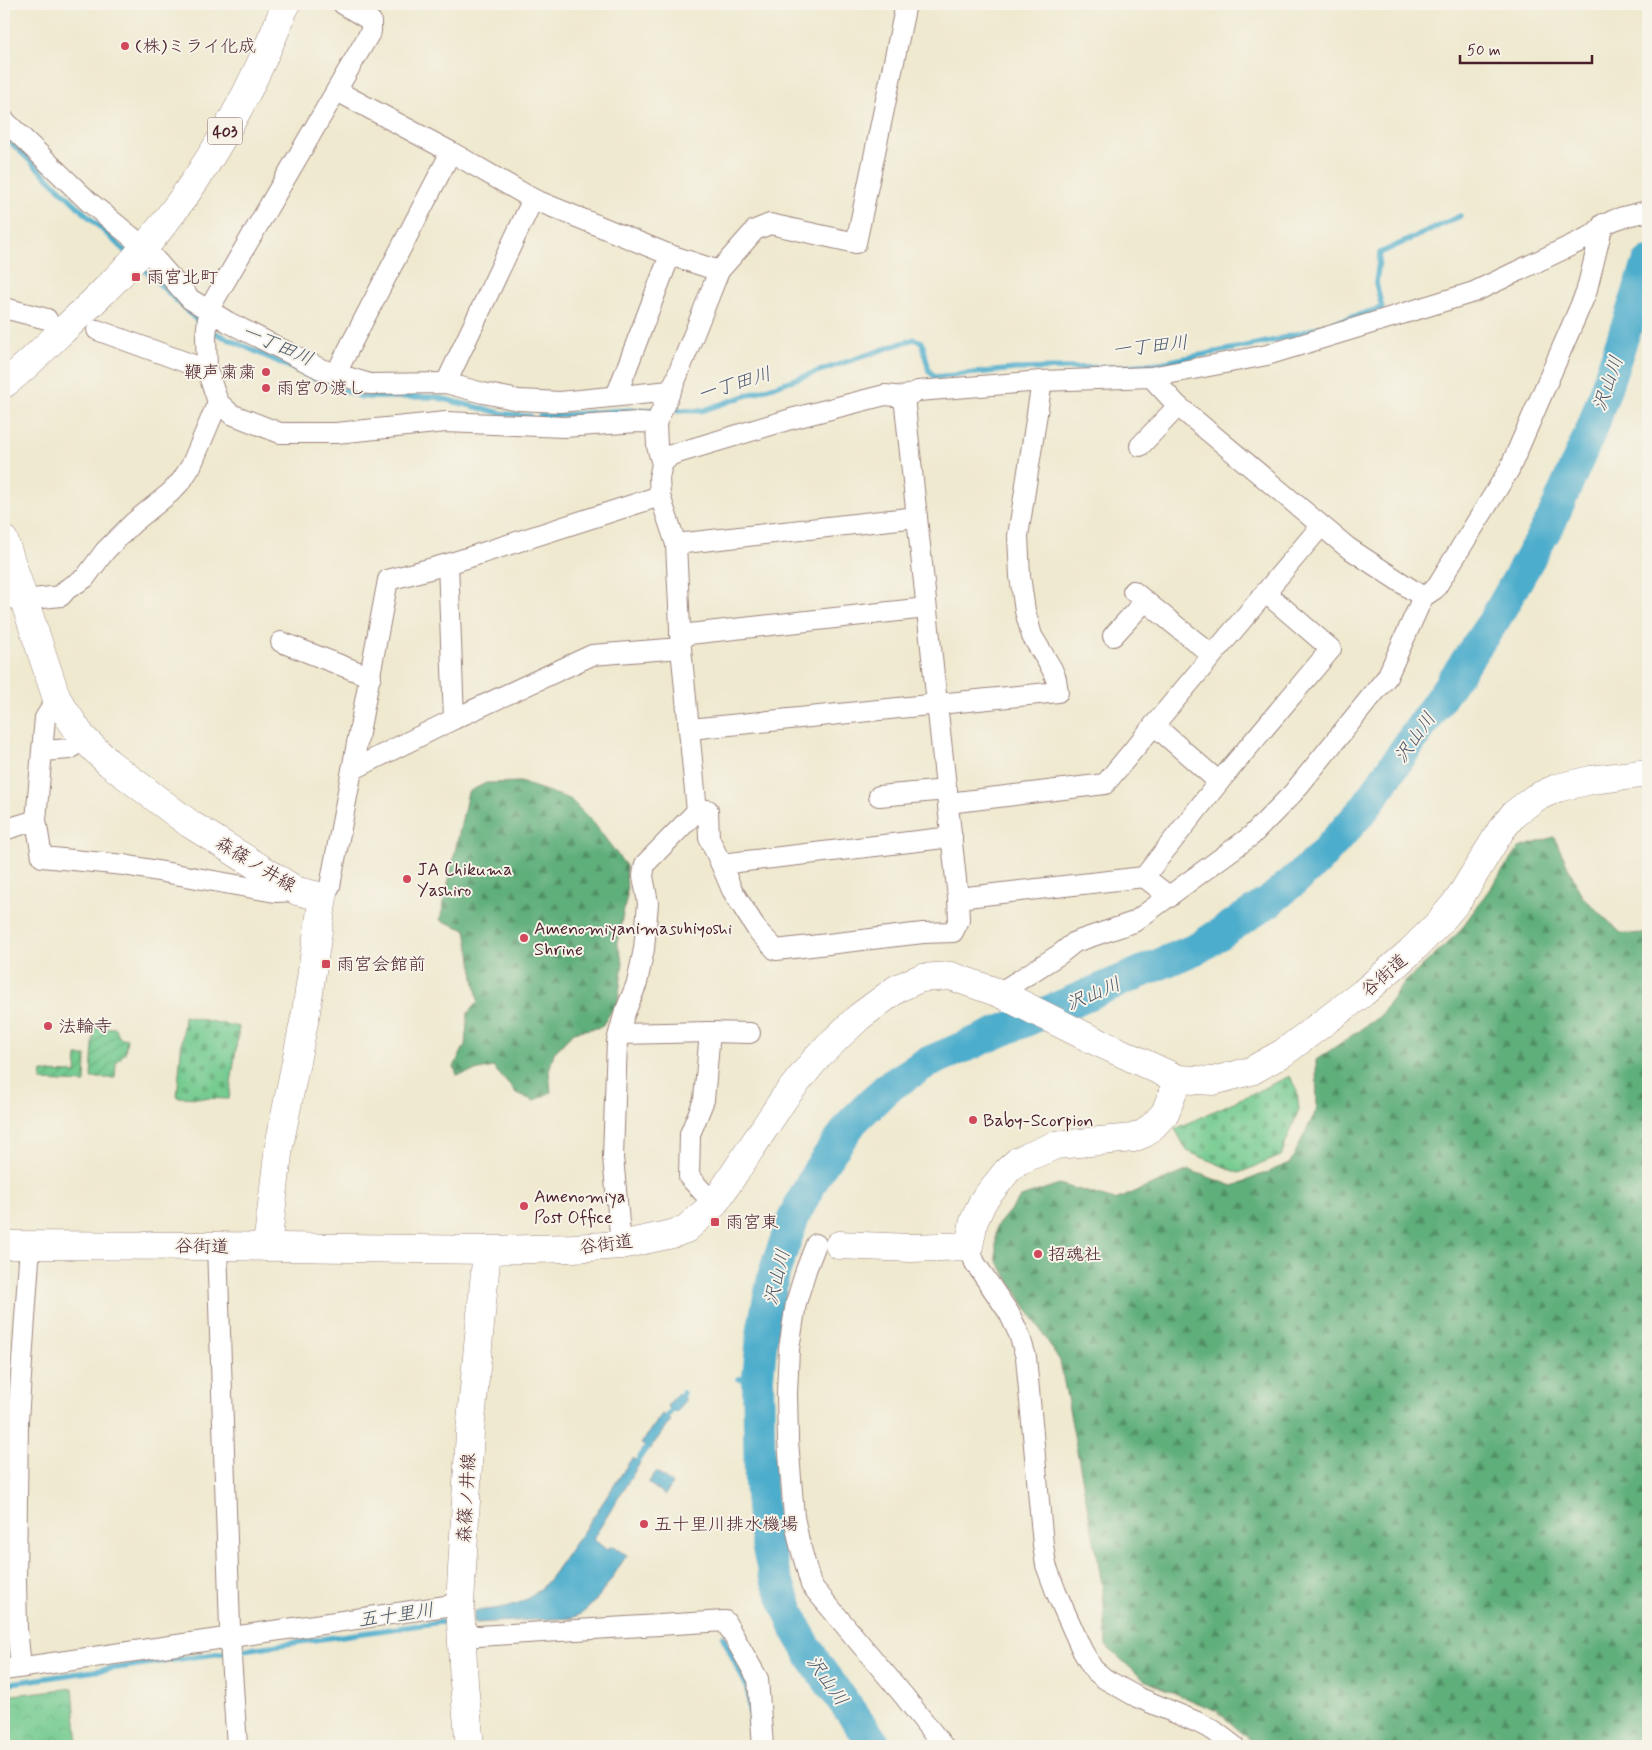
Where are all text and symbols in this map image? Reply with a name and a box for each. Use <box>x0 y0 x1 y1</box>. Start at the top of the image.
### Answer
scale bar <box>1460 32 1592 64</box>
place label: (株)ミライ化成 <box>135 35 256 59</box>
marker: (株)ミライ化成 <box>119 40 131 52</box>
text: 50 m <box>1467 41 1501 61</box>
road number: 403 <box>208 118 242 144</box>
place label: 雨宮北町 <box>146 266 218 290</box>
marker: 雨宮北町 <box>130 271 142 283</box>
water label: 一丁田川 <box>238 318 317 372</box>
water label: 一丁田川 <box>1111 330 1189 363</box>
water label: 沢山川 <box>1587 352 1630 415</box>
place label: 鞭声粛粛 <box>184 361 256 385</box>
water label: 一丁田川 <box>694 361 774 408</box>
marker: 鞭声粛粛 <box>260 366 272 378</box>
place label: 雨宮の渡し <box>276 377 366 401</box>
marker: 雨宮の渡し <box>260 382 272 394</box>
water label: 沢山川 <box>1389 707 1442 768</box>
street label: 森篠ノ井線 <box>211 831 300 898</box>
place label: JA Chikuma Yashiro <box>417 858 513 903</box>
marker: JA Chikuma Yashiro <box>401 873 413 885</box>
place label: Amenomiyanimasuhiyoshi Shrine <box>534 917 732 962</box>
marker: Amenomiyanimasuhiyoshi Shrine <box>518 932 530 944</box>
street label: 谷街道 <box>1356 949 1413 1003</box>
place label: 雨宮会館前 <box>336 953 426 977</box>
marker: 雨宮会館前 <box>320 958 332 970</box>
water label: 沢山川 <box>1062 972 1125 1017</box>
place label: 法輪寺 <box>58 1015 112 1039</box>
marker: 法輪寺 <box>42 1020 54 1032</box>
place label: Baby-Scorpion <box>983 1109 1094 1133</box>
marker: Baby-Scorpion <box>967 1114 979 1126</box>
place label: Amenomiya Post Office <box>534 1185 626 1230</box>
marker: Amenomiya Post Office <box>518 1200 530 1212</box>
place label: 雨宮東 <box>725 1211 779 1235</box>
marker: 雨宮東 <box>709 1216 721 1228</box>
street label: 谷街道 <box>578 1230 634 1260</box>
street label: 谷街道 <box>175 1235 229 1259</box>
place label: 招魂社 <box>1048 1243 1102 1267</box>
water label: 沢山川 <box>758 1247 796 1308</box>
marker: 招魂社 <box>1032 1248 1044 1260</box>
street label: 森篠ノ井線 <box>453 1452 481 1544</box>
place label: 五十里川排水機場 <box>654 1513 798 1537</box>
marker: 五十里川排水機場 <box>638 1518 650 1530</box>
water label: 五十里川 <box>357 1598 436 1633</box>
water label: 沢山川 <box>800 1650 853 1711</box>

